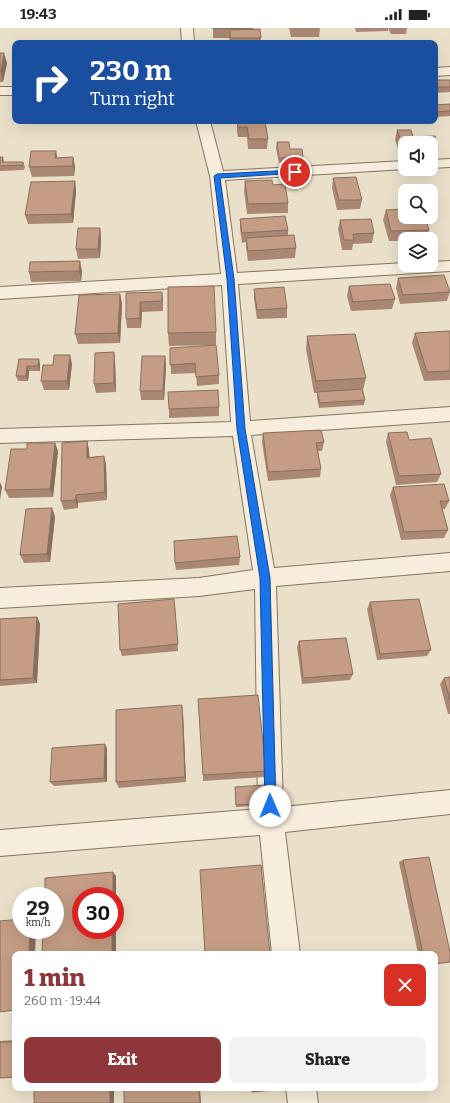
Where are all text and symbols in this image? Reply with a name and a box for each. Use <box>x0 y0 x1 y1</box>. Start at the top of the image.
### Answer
text: 19:43 <box>20 5 57 23</box>
text: 230 m <box>90 54 171 87</box>
icon: right <box>24 56 76 108</box>
text: Turn right <box>90 88 175 110</box>
map controls <box>398 136 438 272</box>
button: sound <box>398 136 438 176</box>
pin <box>278 155 312 189</box>
icon: arrive <box>284 161 306 183</box>
button: search <box>398 184 438 224</box>
button: layers <box>398 232 438 272</box>
position arrow <box>249 785 291 827</box>
speed limit sign: 30 <box>72 887 124 939</box>
text: 29 <box>26 896 50 920</box>
text: km/h <box>26 917 50 929</box>
text: 1 min <box>24 964 85 992</box>
button: close <box>384 964 426 1006</box>
text: 260 m · 19:44 <box>24 993 101 1008</box>
button: Exit <box>24 1037 221 1083</box>
button: Share <box>229 1037 426 1083</box>

